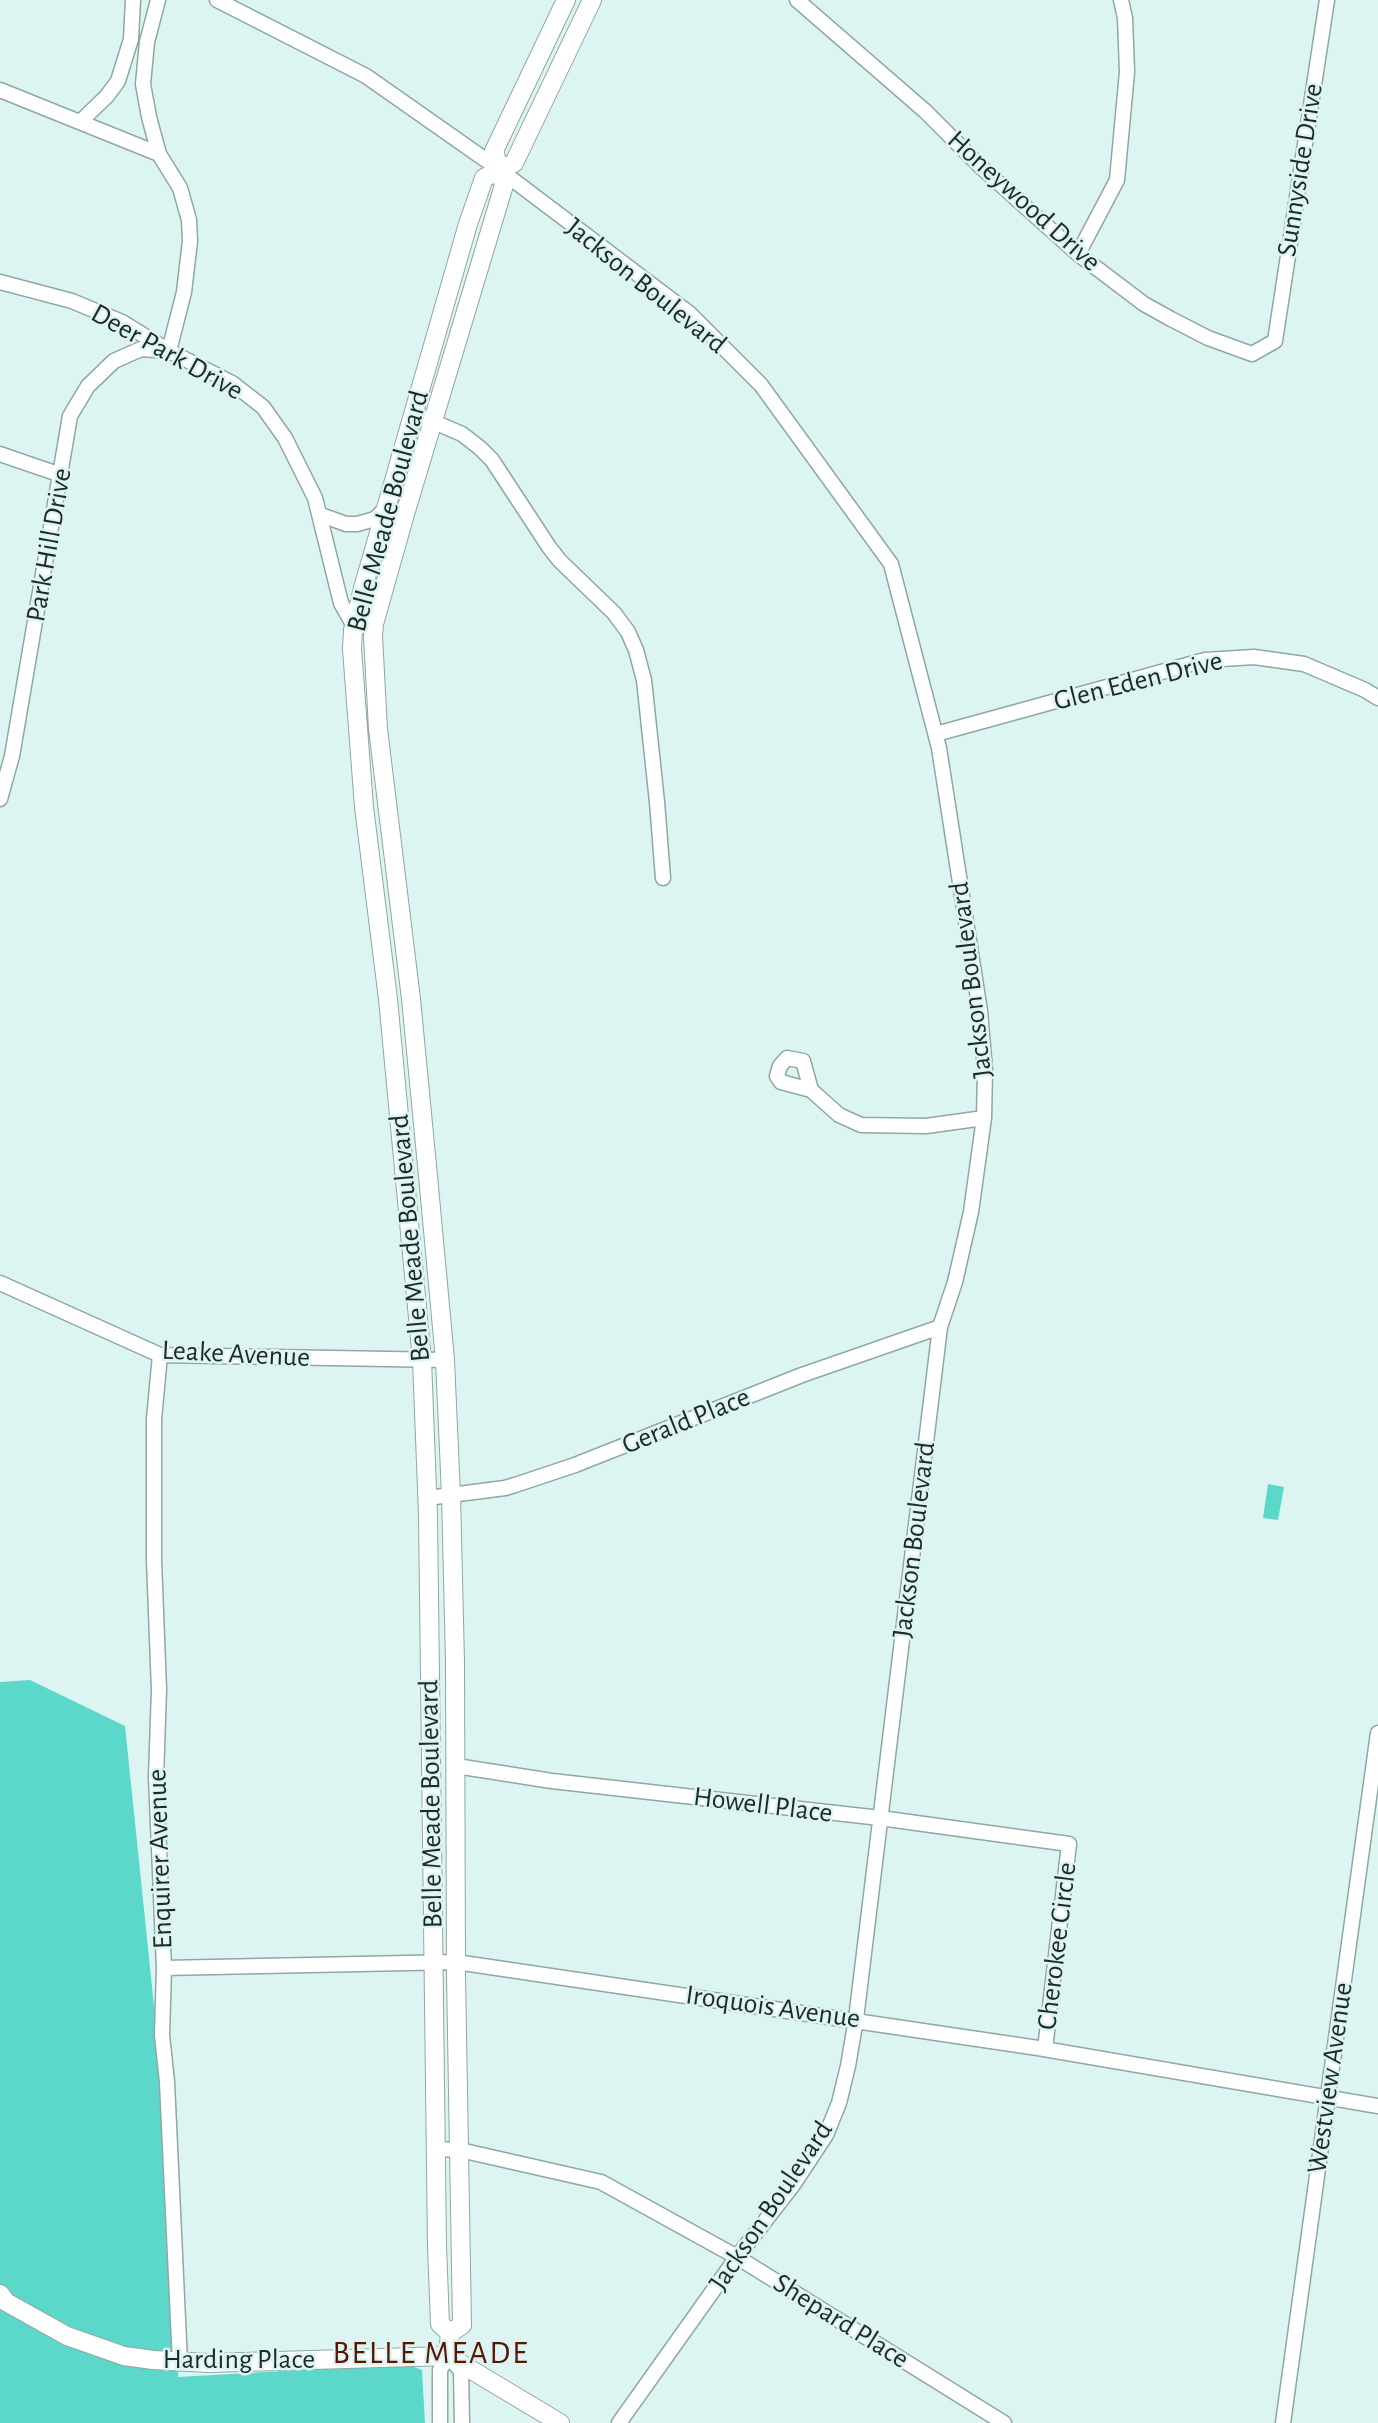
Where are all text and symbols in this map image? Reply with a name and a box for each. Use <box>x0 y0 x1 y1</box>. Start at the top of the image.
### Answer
street label: Sunnyside Drive <box>1270 81 1330 259</box>
street label: Honeywood Drive <box>940 123 1108 279</box>
street label: Jackson Boulevard <box>559 211 733 361</box>
street label: Deer Park Drive <box>85 296 249 408</box>
street label: Belle Meade Boulevard <box>340 387 436 635</box>
street label: Park Hill Drive <box>19 465 79 625</box>
street label: Glen Eden Drive <box>1050 644 1226 718</box>
street label: Jackson Boulevard <box>942 880 1000 1080</box>
street label: Belle Meade Boulevard <box>382 1113 438 1363</box>
street label: Leake Avenue <box>161 1333 311 1375</box>
street label: Gerald Place <box>617 1380 755 1462</box>
street label: Jackson Boulevard <box>885 1440 943 1640</box>
street label: Belle Meade Boulevard <box>412 1679 450 1929</box>
street label: Enquirer Avenue <box>140 1768 180 1950</box>
street label: Howell Place <box>692 1780 834 1830</box>
street label: Cherokee Circle <box>1030 1860 1084 2032</box>
street label: Iroquois Avenue <box>684 1978 862 2036</box>
street label: Westview Avenue <box>1300 1980 1360 2176</box>
street label: Jackson Boulevard <box>702 2115 840 2297</box>
street label: Shepard Place <box>767 2266 915 2376</box>
district label: BELLE MEADE <box>334 2334 528 2372</box>
street label: Harding Place <box>163 2343 315 2377</box>

